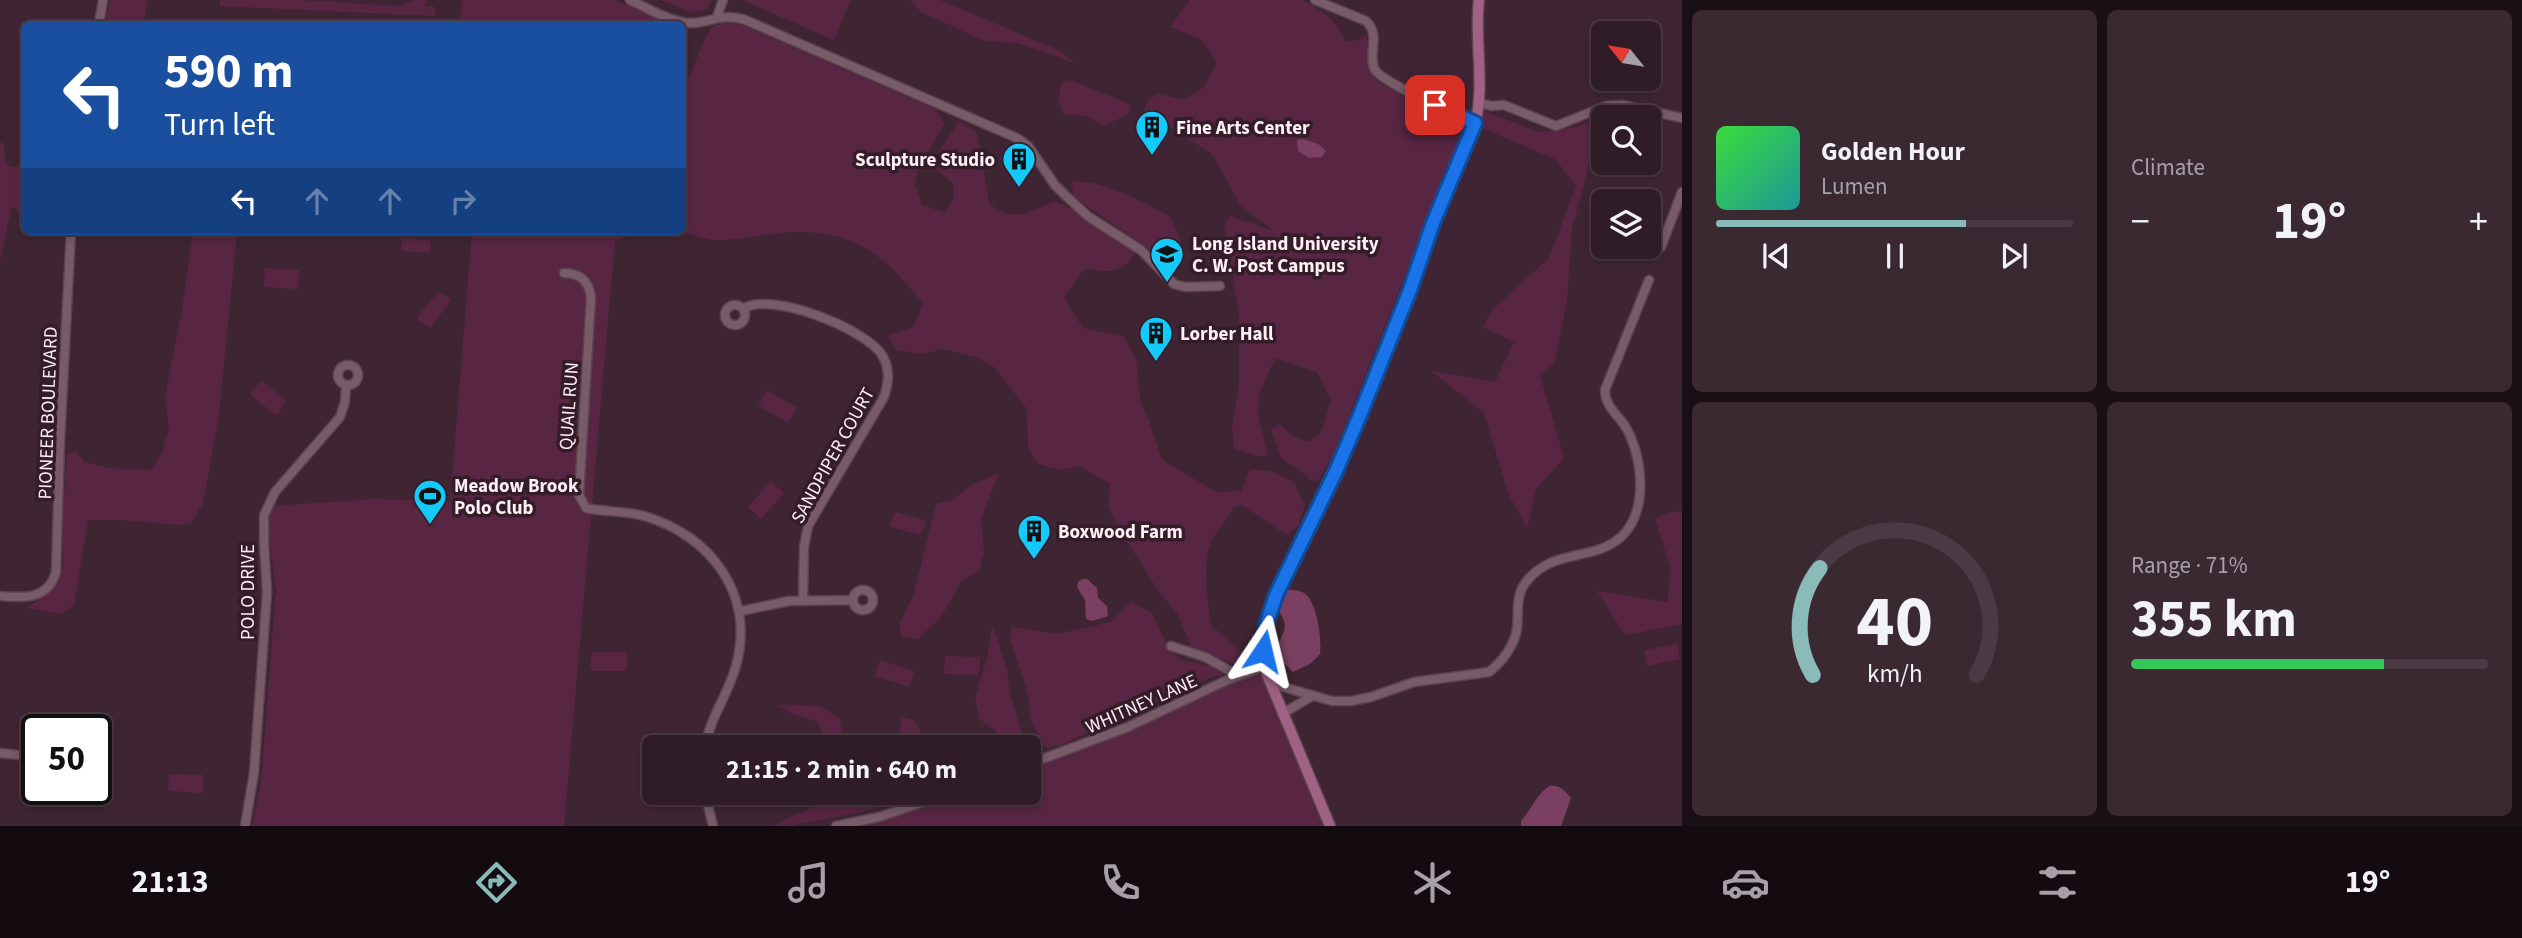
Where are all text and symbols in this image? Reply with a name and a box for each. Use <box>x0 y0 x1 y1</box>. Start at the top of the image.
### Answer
north arrow <box>1591 21 1661 91</box>
map controls <box>1591 21 1661 259</box>
text: 590 m <box>164 37 293 107</box>
icon: left <box>49 49 140 140</box>
pin <box>1405 75 1465 135</box>
icon: arrive <box>1416 86 1454 124</box>
text: Turn left <box>164 102 275 148</box>
button: search <box>1591 105 1661 175</box>
building icon: Fine Arts Center <box>1133 108 1171 157</box>
place label: Fine Arts Center <box>1176 115 1310 142</box>
text: Golden Hour <box>1821 133 1965 170</box>
building icon: Sculpture Studio <box>1000 140 1038 189</box>
place label: Sculpture Studio <box>855 147 995 174</box>
text: Climate <box>2131 151 2205 184</box>
text: Lumen <box>1821 170 1888 203</box>
icon: left <box>225 182 263 220</box>
icon: ahead <box>298 182 336 220</box>
icon: ahead <box>371 182 409 220</box>
icon: right <box>444 182 482 220</box>
text: 19° <box>2273 185 2346 259</box>
button: layers <box>1591 189 1661 259</box>
text: − <box>2131 195 2150 249</box>
text: + <box>2469 195 2488 249</box>
place label: Long Island University C. W. Post Campus <box>1192 231 1379 280</box>
school or university icon: Long Island University C. W. Post Campus <box>1148 235 1186 284</box>
icon: previous <box>1757 237 1795 275</box>
icon: pause <box>1876 237 1914 275</box>
icon: next <box>1995 237 2033 275</box>
building icon: Lorber Hall <box>1137 314 1175 363</box>
place label: Lorber Hall <box>1180 321 1274 348</box>
street label: PIONEER BOULEVARD <box>32 326 65 500</box>
street label: QUAIL RUN <box>553 361 586 451</box>
street label: SANDPIPER COURT <box>785 383 882 529</box>
place label: Meadow Brook Polo Club <box>454 473 579 522</box>
sports icon: Meadow Brook Polo Club <box>411 477 449 526</box>
building icon: Boxwood Farm <box>1015 512 1053 561</box>
place label: Boxwood Farm <box>1058 519 1183 546</box>
street label: POLO DRIVE <box>235 544 262 640</box>
text: Range · 71% <box>2131 549 2248 582</box>
text: 40 <box>1856 570 1933 674</box>
text: 355 km <box>2131 583 2297 657</box>
position arrow <box>1226 614 1300 688</box>
text: km/h <box>1867 656 1922 692</box>
street label: WHITNEY LANE <box>1082 668 1202 741</box>
speed limit sign: 50 <box>21 714 112 805</box>
text: 21:15 · 2 min · 640 m <box>726 751 957 788</box>
icon: directions <box>472 858 521 907</box>
icon: music <box>784 858 833 907</box>
icon: phone <box>1096 858 1145 907</box>
icon: climate <box>1408 858 1457 907</box>
icon: car <box>1721 858 1770 907</box>
icon: filters <box>2033 858 2082 907</box>
text: 21:13 <box>132 859 209 905</box>
text: 19° <box>2345 859 2390 905</box>

